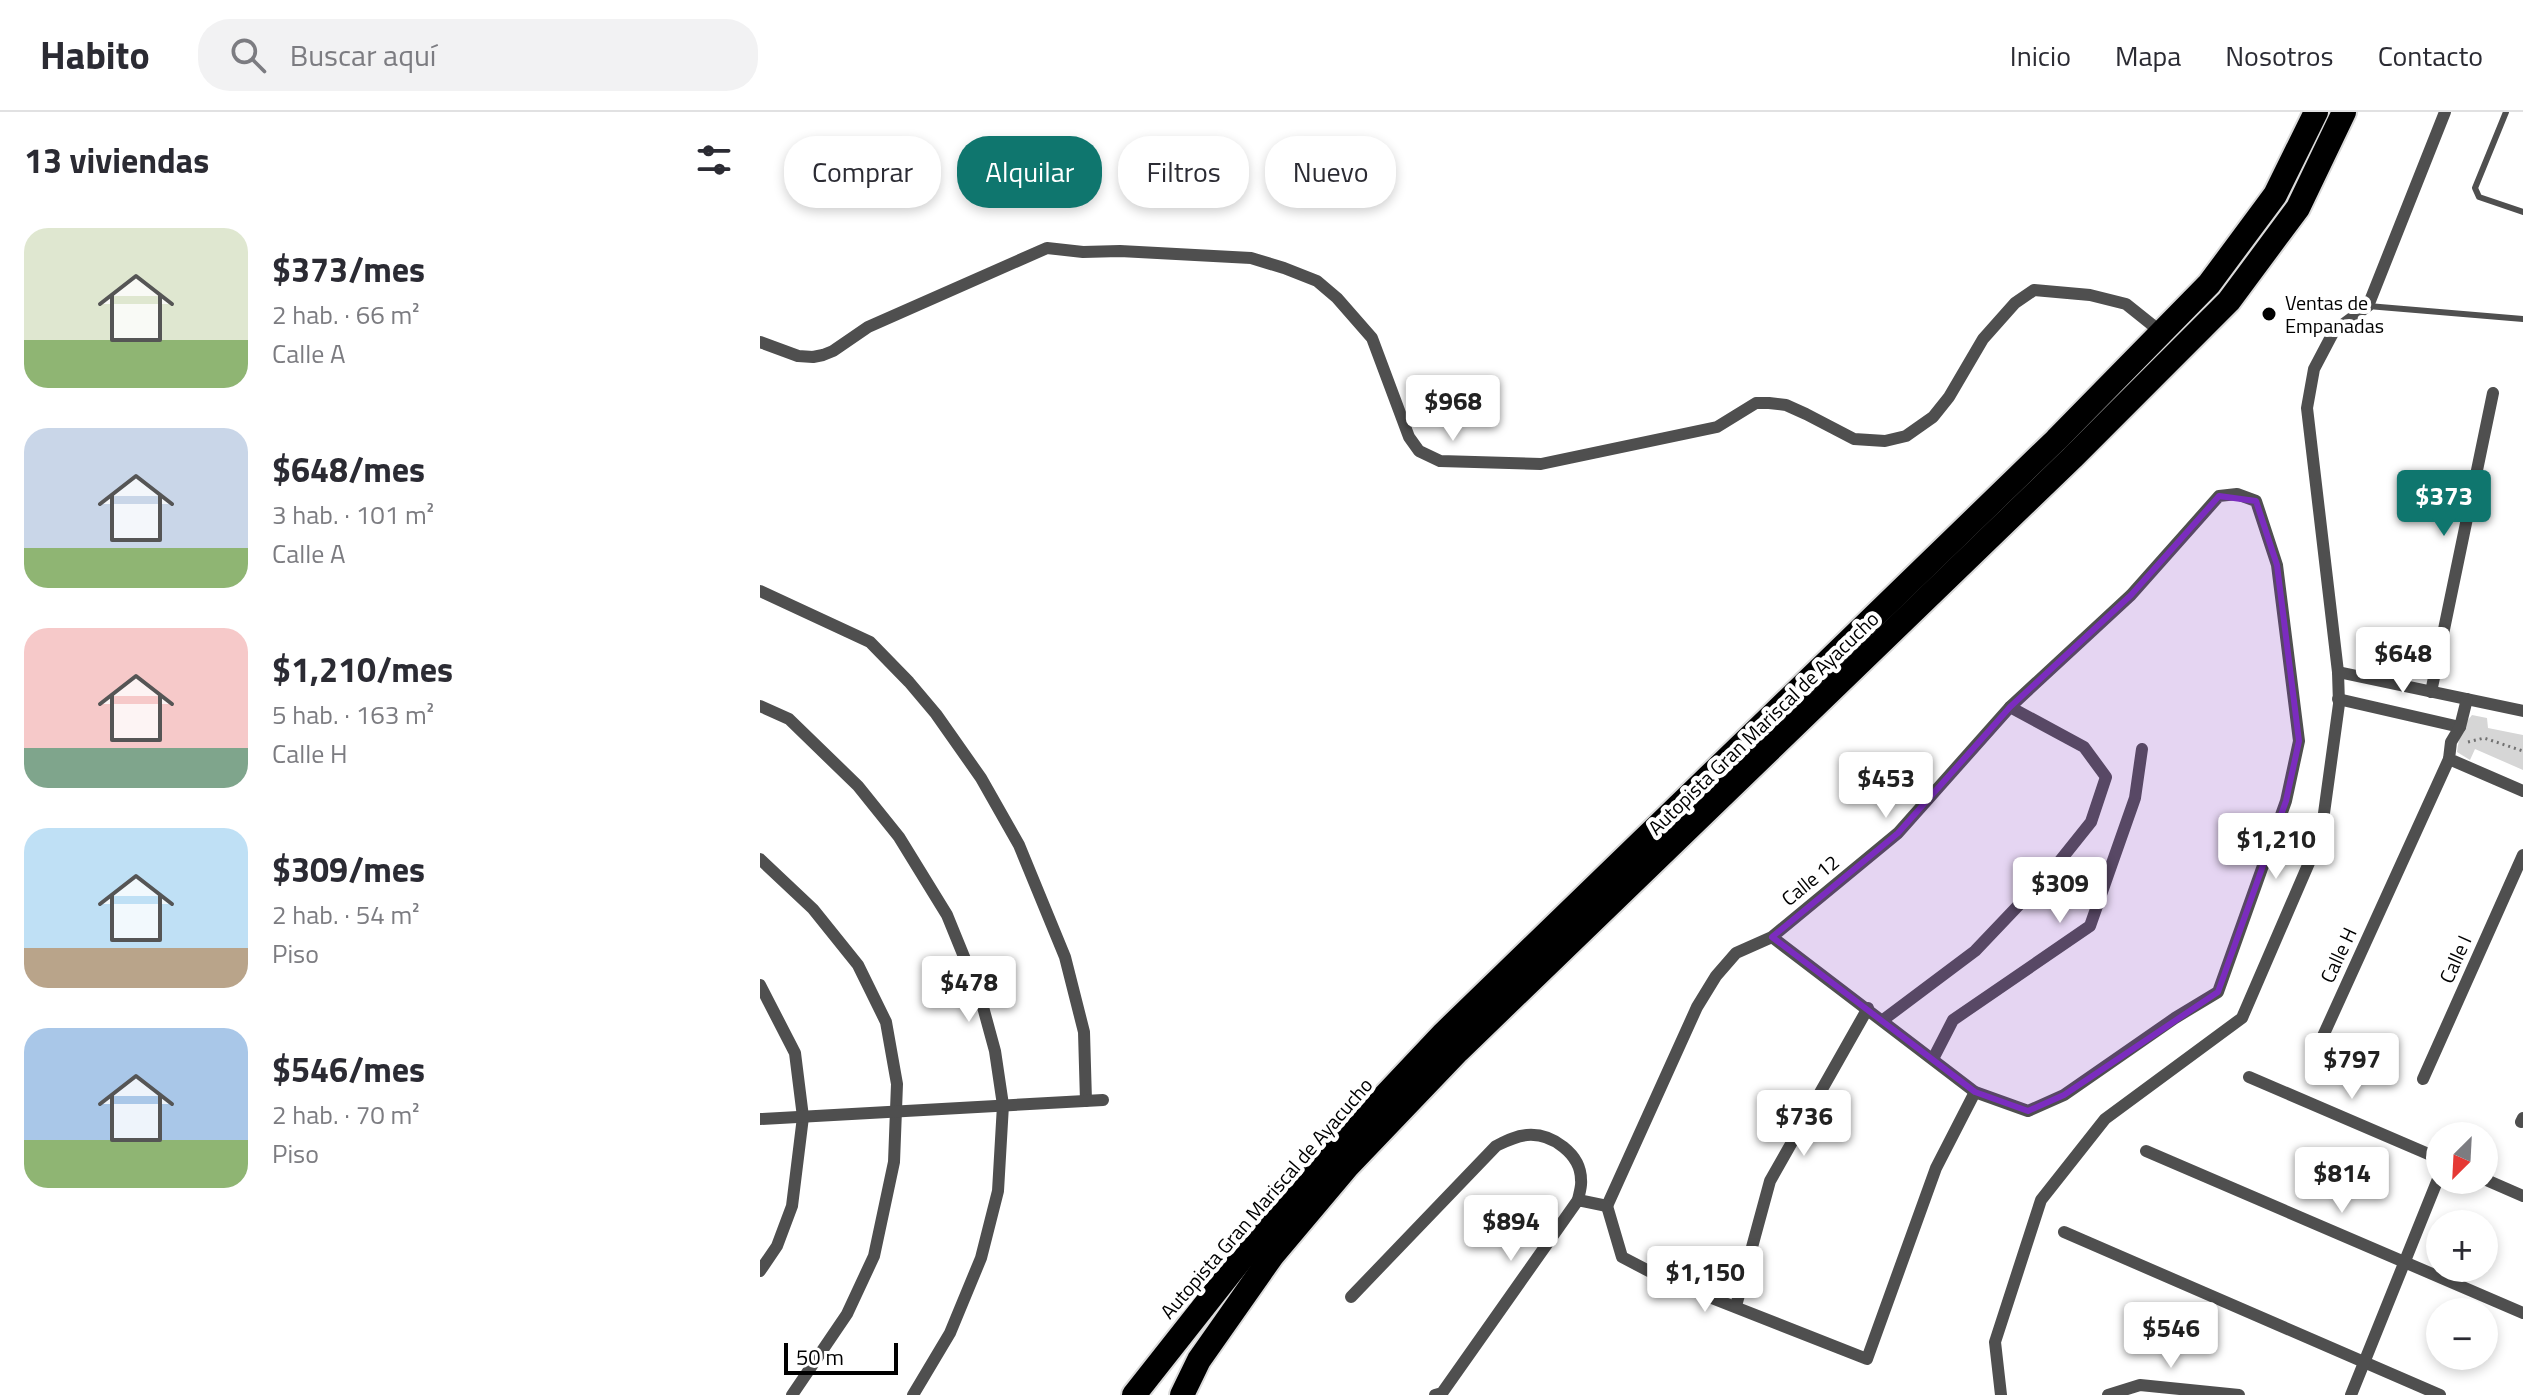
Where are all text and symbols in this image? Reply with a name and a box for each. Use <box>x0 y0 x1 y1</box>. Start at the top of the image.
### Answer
search box <box>198 19 758 91</box>
text: Habito <box>40 26 150 84</box>
text: Buscar aquí <box>290 32 436 78</box>
icon: search <box>226 33 270 77</box>
text: Inicio <box>2010 34 2071 77</box>
text: Mapa <box>2115 34 2181 77</box>
text: Nosotros <box>2225 34 2334 77</box>
text: Contacto <box>2378 34 2483 77</box>
text: 13 viviendas <box>24 134 209 186</box>
chip: Comprar <box>784 136 941 208</box>
chip: Alquilar <box>957 136 1102 208</box>
chip: Filtros <box>1118 136 1249 208</box>
chip: Nuevo <box>1265 136 1396 208</box>
icon: filters <box>692 138 736 182</box>
text: $373/mes <box>272 243 425 295</box>
icon: home <box>88 260 184 356</box>
place label: Ventas de Empanadas <box>2285 287 2384 341</box>
text: 2 hab. · 66 m² <box>272 295 420 334</box>
marker: Ventas de Empanadas <box>2260 305 2278 323</box>
text: Calle A <box>272 334 346 373</box>
pin: $968 <box>1406 375 1500 443</box>
text: $968 <box>1424 381 1482 420</box>
text: $648/mes <box>272 443 425 495</box>
icon: home <box>88 460 184 556</box>
pin: $373 <box>2397 470 2491 538</box>
text: $373 <box>2415 476 2473 515</box>
text: 3 hab. · 101 m² <box>272 495 434 534</box>
text: Calle A <box>272 534 346 573</box>
street label: Autopista Gran Mariscal de Ayacucho <box>1640 604 1886 842</box>
pin: $648 <box>2356 627 2450 695</box>
text: $648 <box>2374 633 2432 672</box>
text: $1,210/mes <box>272 643 453 695</box>
icon: home <box>88 660 184 756</box>
text: 5 hab. · 163 m² <box>272 695 434 734</box>
text: Calle H <box>272 734 348 773</box>
pin: $453 <box>1839 752 1933 820</box>
text: $453 <box>1857 758 1915 797</box>
pin: $1,210 <box>2211 813 2341 881</box>
text: $1,210 <box>2236 819 2316 858</box>
text: $309/mes <box>272 843 425 895</box>
street label: Calle 12 <box>1774 847 1846 913</box>
pin: $309 <box>2013 857 2107 925</box>
icon: home <box>88 860 184 956</box>
text: $309 <box>2031 863 2089 902</box>
text: 2 hab. · 54 m² <box>272 895 420 934</box>
street label: Calle H <box>2312 922 2364 988</box>
street label: Calle I <box>2431 930 2479 988</box>
text: Piso <box>272 934 319 973</box>
pin: $478 <box>922 956 1016 1024</box>
text: $478 <box>940 962 998 1001</box>
pin: $797 <box>2305 1033 2399 1101</box>
text: $797 <box>2323 1039 2381 1078</box>
text: $546/mes <box>272 1043 425 1095</box>
icon: home <box>88 1060 184 1156</box>
street label: Autopista Gran Mariscal de Ayacucho <box>1152 1071 1380 1325</box>
pin: $736 <box>1757 1090 1851 1158</box>
text: 2 hab. · 70 m² <box>272 1095 420 1134</box>
text: $736 <box>1775 1096 1833 1135</box>
north arrow <box>2426 1122 2498 1194</box>
map controls <box>2426 1122 2498 1370</box>
text: Piso <box>272 1134 319 1173</box>
pin: $814 <box>2295 1147 2389 1215</box>
text: $814 <box>2313 1153 2371 1192</box>
pin: $894 <box>1464 1195 1558 1263</box>
text: $894 <box>1482 1201 1540 1240</box>
button: + <box>2426 1210 2498 1282</box>
pin: $1,150 <box>1640 1246 1770 1314</box>
text: $1,150 <box>1665 1252 1745 1291</box>
button: − <box>2426 1298 2498 1370</box>
pin: $546 <box>2124 1302 2218 1370</box>
text: $546 <box>2142 1308 2200 1347</box>
scale bar <box>784 1339 898 1375</box>
text: 50 m <box>796 1340 844 1374</box>

